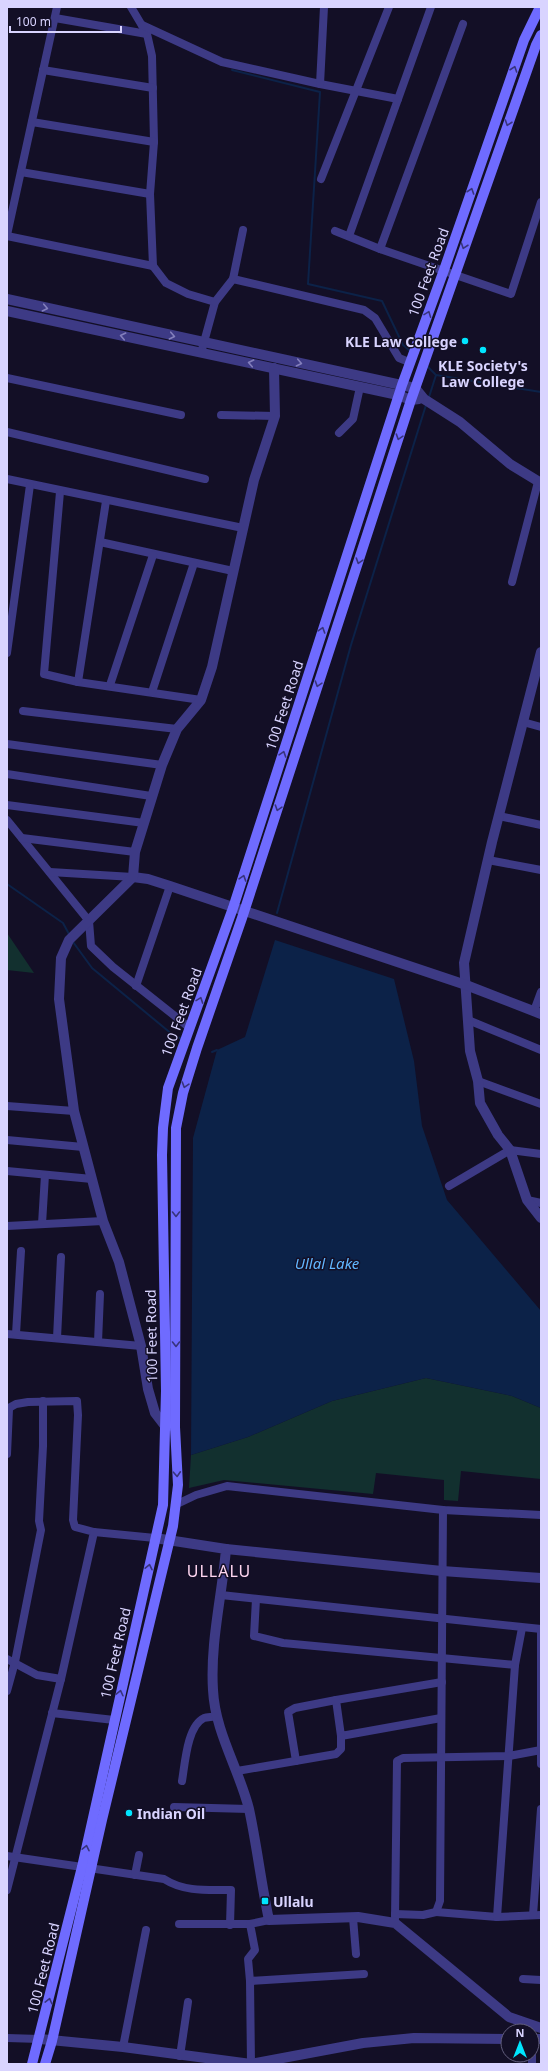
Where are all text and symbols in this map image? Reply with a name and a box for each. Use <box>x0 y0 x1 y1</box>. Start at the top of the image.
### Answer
scale bar <box>10 8 121 34</box>
text: 100 m <box>16 13 51 30</box>
one-way arrow <box>510 65 518 72</box>
one-way arrow <box>504 120 512 127</box>
one-way arrow <box>467 188 475 195</box>
street label: 100 Feet Road <box>403 225 453 319</box>
one-way arrow <box>461 242 469 249</box>
one-way arrow <box>42 303 48 311</box>
one-way arrow <box>423 310 431 317</box>
one-way arrow <box>169 331 175 339</box>
place label: KLE Law College <box>345 332 457 351</box>
one-way arrow <box>120 333 127 341</box>
marker: KLE Law College <box>460 336 470 346</box>
marker: KLE Society's Law College <box>478 345 488 355</box>
place label: KLE Society's Law College <box>438 356 528 391</box>
one-way arrow <box>296 358 302 366</box>
one-way arrow <box>248 360 254 368</box>
one-way arrow <box>395 433 404 440</box>
one-way arrow <box>355 557 363 564</box>
one-way arrow <box>318 627 326 634</box>
street label: 100 Feet Road <box>261 658 307 752</box>
one-way arrow <box>314 681 323 688</box>
one-way arrow <box>278 750 286 757</box>
one-way arrow <box>274 804 283 811</box>
one-way arrow <box>238 874 246 881</box>
street label: 100 Feet Road <box>156 965 206 1059</box>
one-way arrow <box>195 997 204 1004</box>
one-way arrow <box>182 1082 190 1089</box>
one-way arrow <box>172 1211 180 1217</box>
water label: Ullal Lake <box>295 1253 360 1273</box>
street label: 100 Feet Road <box>141 1289 161 1383</box>
one-way arrow <box>172 1341 180 1347</box>
one-way arrow <box>173 1471 182 1477</box>
district label: ULLALU <box>187 1560 251 1582</box>
one-way arrow <box>144 1563 152 1570</box>
street label: 100 Feet Road <box>95 1606 135 1700</box>
one-way arrow <box>116 1690 124 1697</box>
place label: Indian Oil <box>137 1804 205 1823</box>
marker: Indian Oil <box>124 1808 134 1818</box>
one-way arrow <box>82 1845 90 1851</box>
place label: Ullalu <box>273 1892 314 1911</box>
marker: Ullalu <box>260 1896 270 1906</box>
street label: 100 Feet Road <box>23 1921 63 2015</box>
one-way arrow <box>45 1998 53 2004</box>
north arrow <box>500 2023 540 2063</box>
text: N <box>516 2025 524 2040</box>

